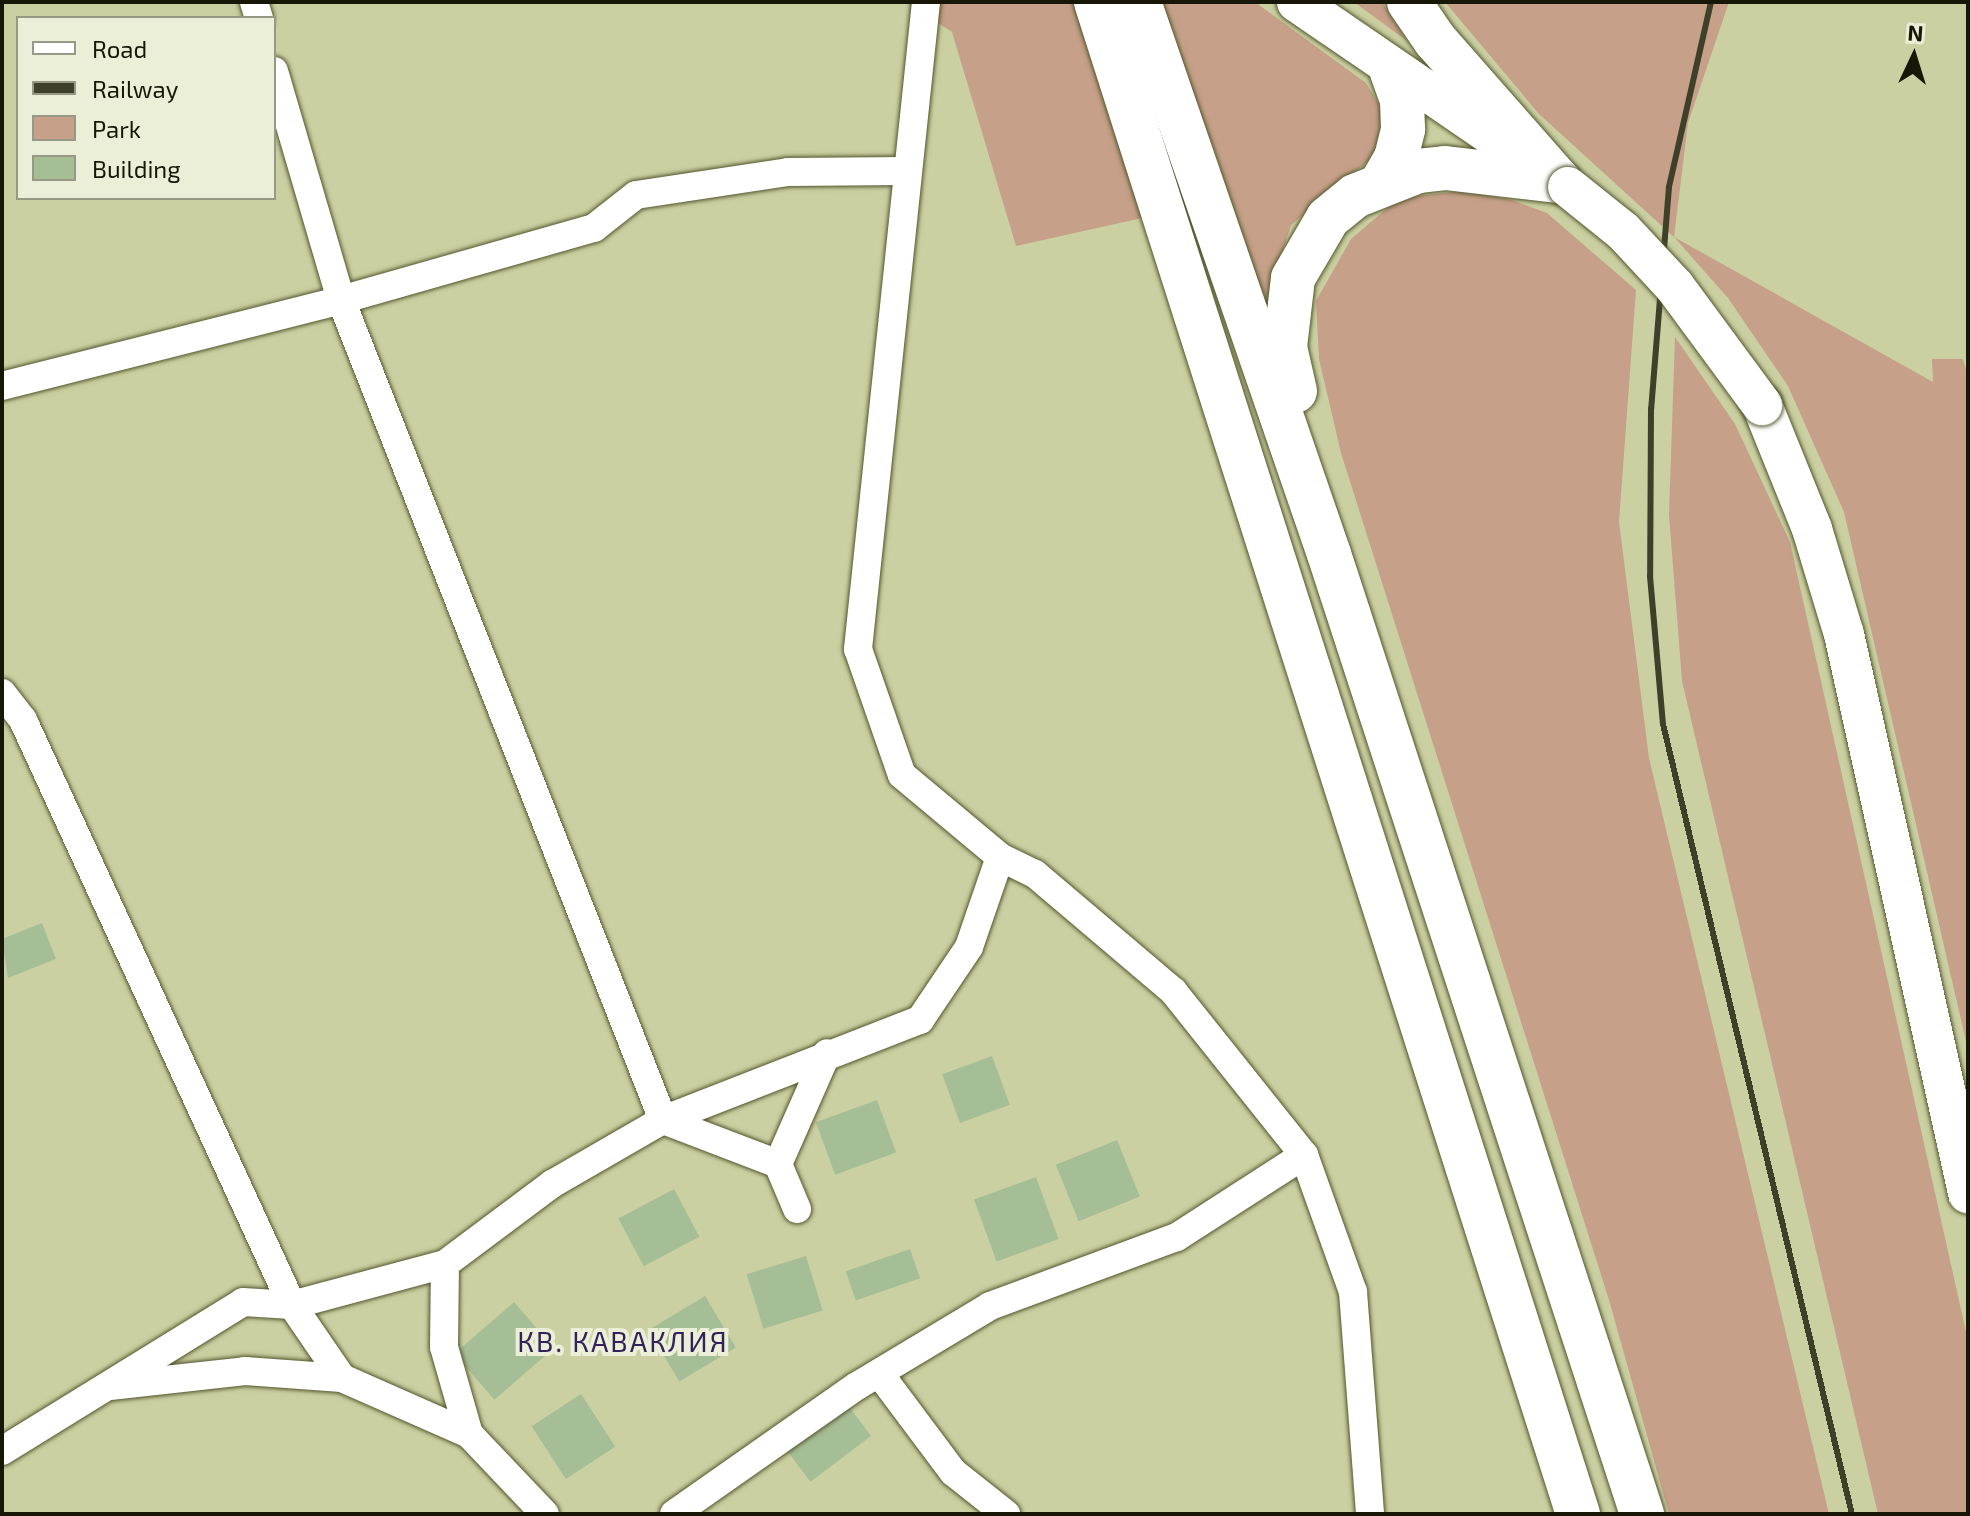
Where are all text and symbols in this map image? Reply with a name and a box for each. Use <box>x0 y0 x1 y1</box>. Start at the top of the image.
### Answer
legend <box>16 16 276 200</box>
north arrow <box>1874 16 1954 96</box>
text: N <box>1907 19 1924 46</box>
text: Road <box>92 34 147 63</box>
text: Railway <box>92 74 178 103</box>
text: Park <box>92 114 141 143</box>
text: Building <box>92 154 181 183</box>
district label: КВ. КАВАКЛИЯ <box>517 1324 729 1358</box>

